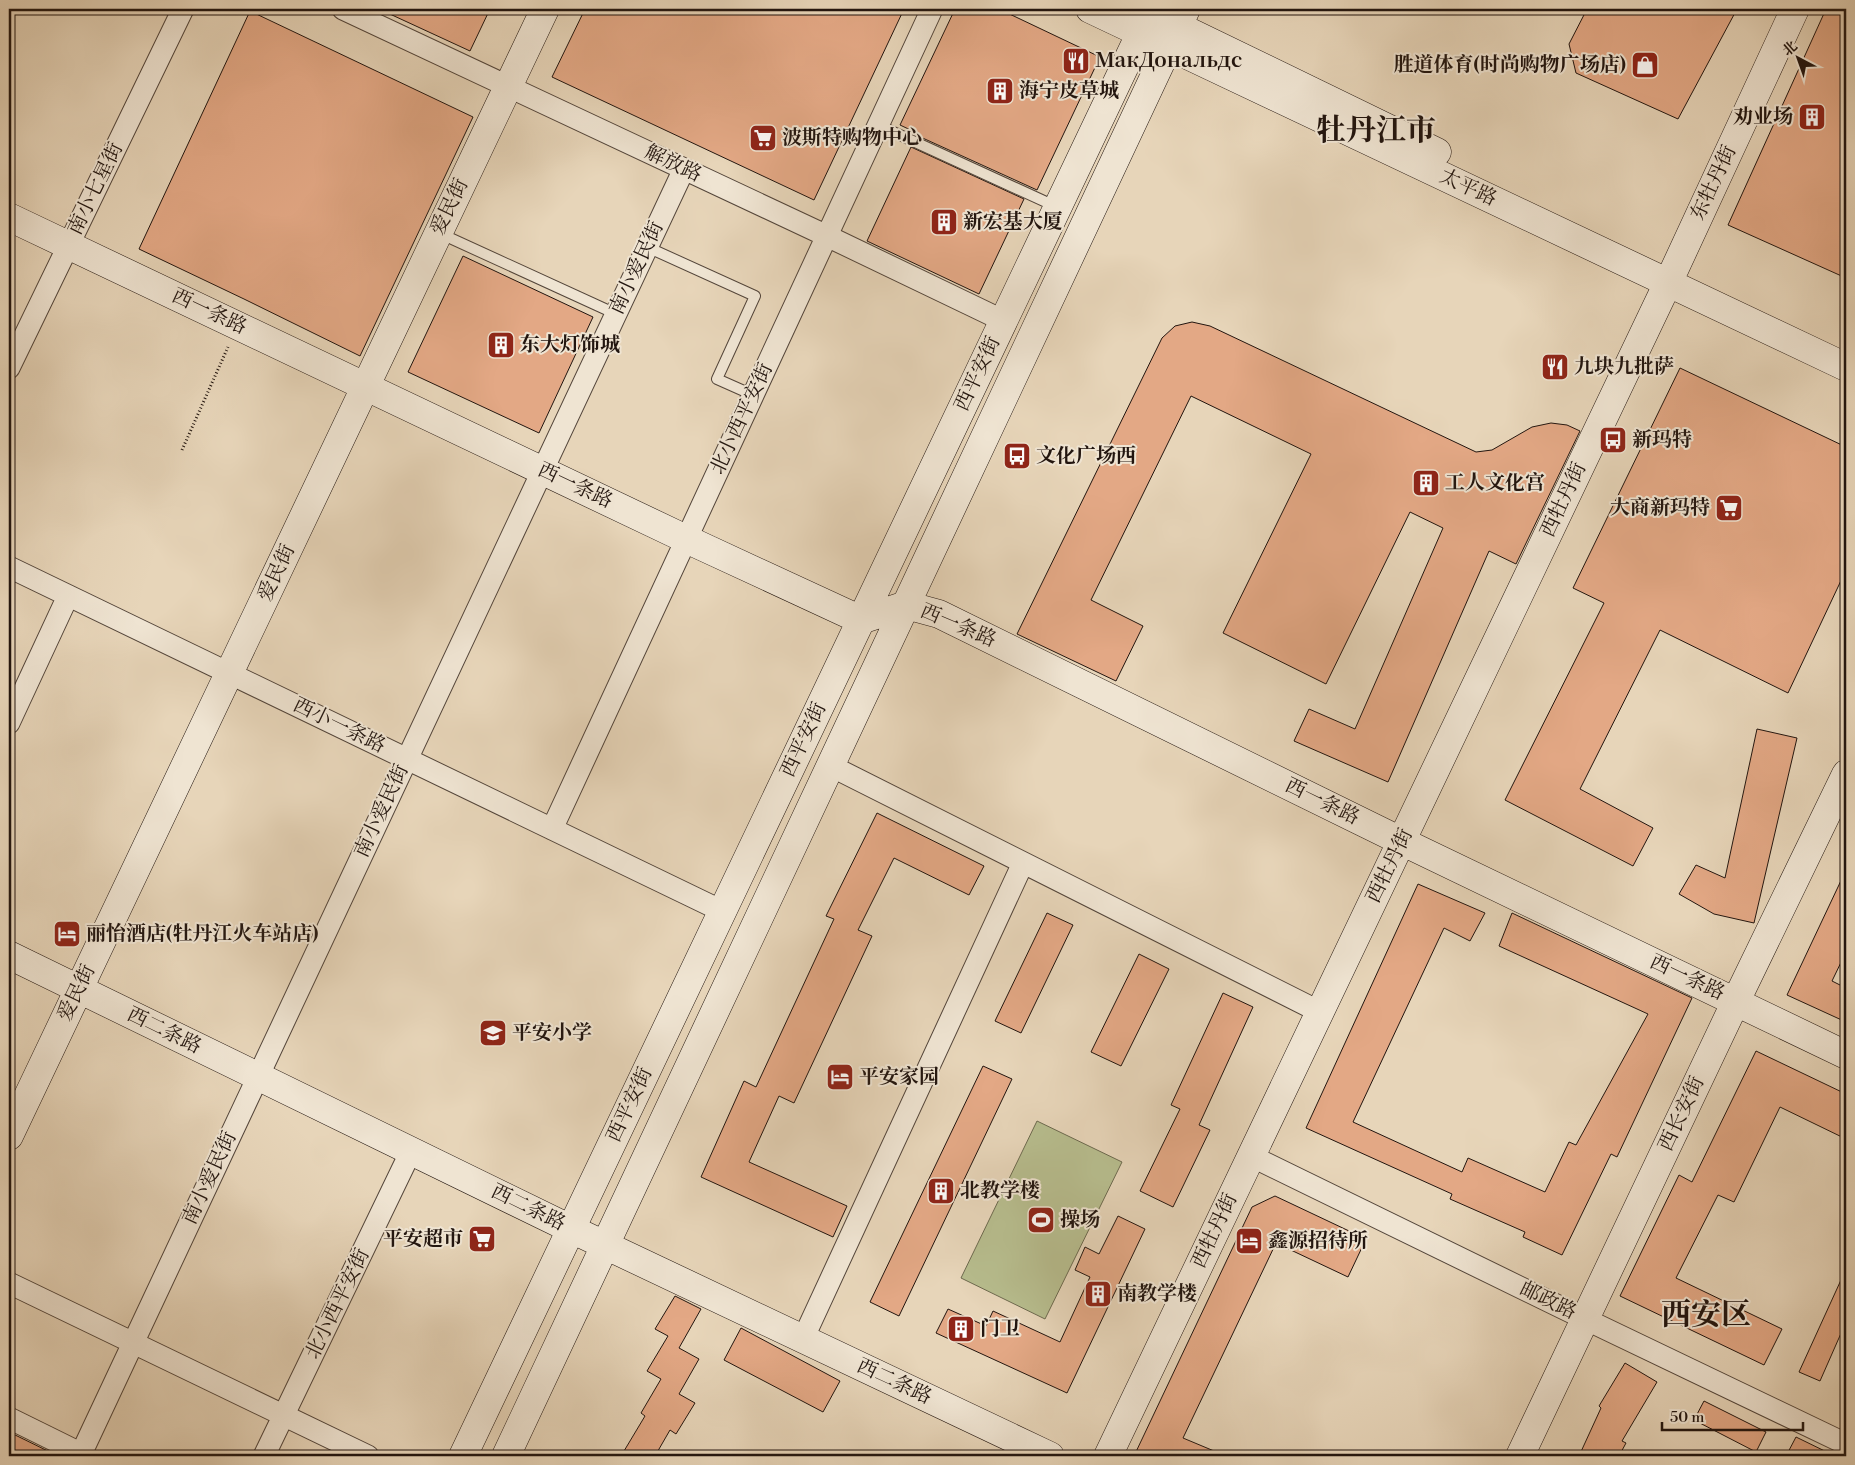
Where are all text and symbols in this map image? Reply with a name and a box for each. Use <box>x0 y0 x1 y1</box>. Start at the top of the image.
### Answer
north arrow <box>1772 32 1822 82</box>
text: 北 <box>1779 38 1801 60</box>
restaurant icon: МакДональдс <box>1061 46 1091 76</box>
place label: МакДональдс <box>1095 49 1242 74</box>
shop icon: 胜道体育(时尚购物广场店) <box>1630 50 1660 80</box>
place label: 胜道体育(时尚购物广场店) <box>1394 53 1626 78</box>
building icon: 海宁皮草城 <box>985 76 1015 106</box>
place label: 海宁皮草城 <box>1019 79 1119 104</box>
building icon: 劝业场 <box>1797 102 1827 132</box>
place label: 劝业场 <box>1733 105 1793 130</box>
district label: 牡丹江市 <box>1316 112 1436 150</box>
supermarket icon: 波斯特购物中心 <box>748 123 778 153</box>
place label: 波斯特购物中心 <box>782 126 922 151</box>
street label: 南小七星街 <box>63 139 129 239</box>
street label: 解放路 <box>641 140 705 188</box>
street label: 东牡丹街 <box>1686 141 1742 225</box>
street label: 太平路 <box>1436 164 1500 212</box>
street label: 爱民街 <box>426 175 474 239</box>
building icon: 新宏基大厦 <box>929 207 959 237</box>
place label: 新宏基大厦 <box>963 210 1063 235</box>
street label: 南小爱民街 <box>605 217 669 319</box>
street label: 西一条路 <box>167 284 251 340</box>
building icon: 东大灯饰城 <box>486 330 516 360</box>
street label: 西平安街 <box>950 332 1006 416</box>
place label: 东大灯饰城 <box>520 333 620 358</box>
restaurant icon: 九块九批萨 <box>1540 352 1570 382</box>
place label: 九块九批萨 <box>1574 355 1674 380</box>
street label: 北小西平安街 <box>705 359 779 479</box>
bus stop icon: 新玛特 <box>1598 425 1628 455</box>
place label: 新玛特 <box>1632 428 1692 453</box>
bus stop icon: 文化广场西 <box>1002 441 1032 471</box>
place label: 文化广场西 <box>1036 444 1136 469</box>
street label: 西一条路 <box>533 458 617 514</box>
street label: 西牡丹街 <box>1536 458 1592 542</box>
building icon: 工人文化宫 <box>1411 468 1441 498</box>
place label: 工人文化宫 <box>1445 471 1545 496</box>
supermarket icon: 大商新玛特 <box>1714 493 1744 523</box>
place label: 大商新玛特 <box>1610 496 1710 521</box>
street label: 爱民街 <box>253 541 301 605</box>
street label: 西一条路 <box>916 599 1000 653</box>
street label: 西小一条路 <box>289 693 389 759</box>
street label: 西平安街 <box>776 698 832 782</box>
street label: 南小爱民街 <box>350 760 414 862</box>
street label: 西一条路 <box>1281 773 1363 831</box>
street label: 西牡丹街 <box>1361 825 1419 907</box>
hotel icon: 丽怡酒店(牡丹江火车站店) <box>52 919 82 949</box>
place label: 丽怡酒店(牡丹江火车站店) <box>86 922 318 947</box>
street label: 西一条路 <box>1645 950 1729 1006</box>
street label: 爱民街 <box>53 961 101 1025</box>
street label: 西二条路 <box>123 1002 205 1060</box>
school or university icon: 平安小学 <box>478 1018 508 1048</box>
place label: 平安小学 <box>512 1021 592 1046</box>
hotel icon: 平安家园 <box>825 1062 855 1092</box>
street label: 西平安街 <box>602 1063 658 1147</box>
place label: 平安家园 <box>859 1065 939 1090</box>
street label: 西长安街 <box>1654 1072 1710 1156</box>
street label: 南小爱民街 <box>178 1127 242 1229</box>
building icon: 北教学楼 <box>926 1176 956 1206</box>
street label: 西二条路 <box>487 1179 569 1237</box>
place label: 北教学楼 <box>960 1179 1040 1204</box>
street label: 西牡丹街 <box>1187 1189 1243 1273</box>
sports icon: 操场 <box>1026 1205 1056 1235</box>
place label: 操场 <box>1060 1208 1100 1233</box>
supermarket icon: 平安超市 <box>467 1224 497 1254</box>
hotel icon: 鑫源招待所 <box>1234 1226 1264 1256</box>
place label: 平安超市 <box>383 1227 463 1252</box>
place label: 鑫源招待所 <box>1268 1229 1368 1254</box>
street label: 北小西平安街 <box>300 1245 376 1363</box>
street label: 邮政路 <box>1516 1277 1580 1325</box>
building icon: 南教学楼 <box>1083 1279 1113 1309</box>
place label: 南教学楼 <box>1117 1282 1197 1307</box>
district label: 西安区 <box>1661 1296 1751 1334</box>
building icon: 门卫 <box>946 1314 976 1344</box>
place label: 门卫 <box>980 1317 1020 1342</box>
street label: 西二条路 <box>852 1354 936 1410</box>
scale bar <box>1662 1400 1804 1432</box>
text: 50 m <box>1670 1408 1704 1427</box>

